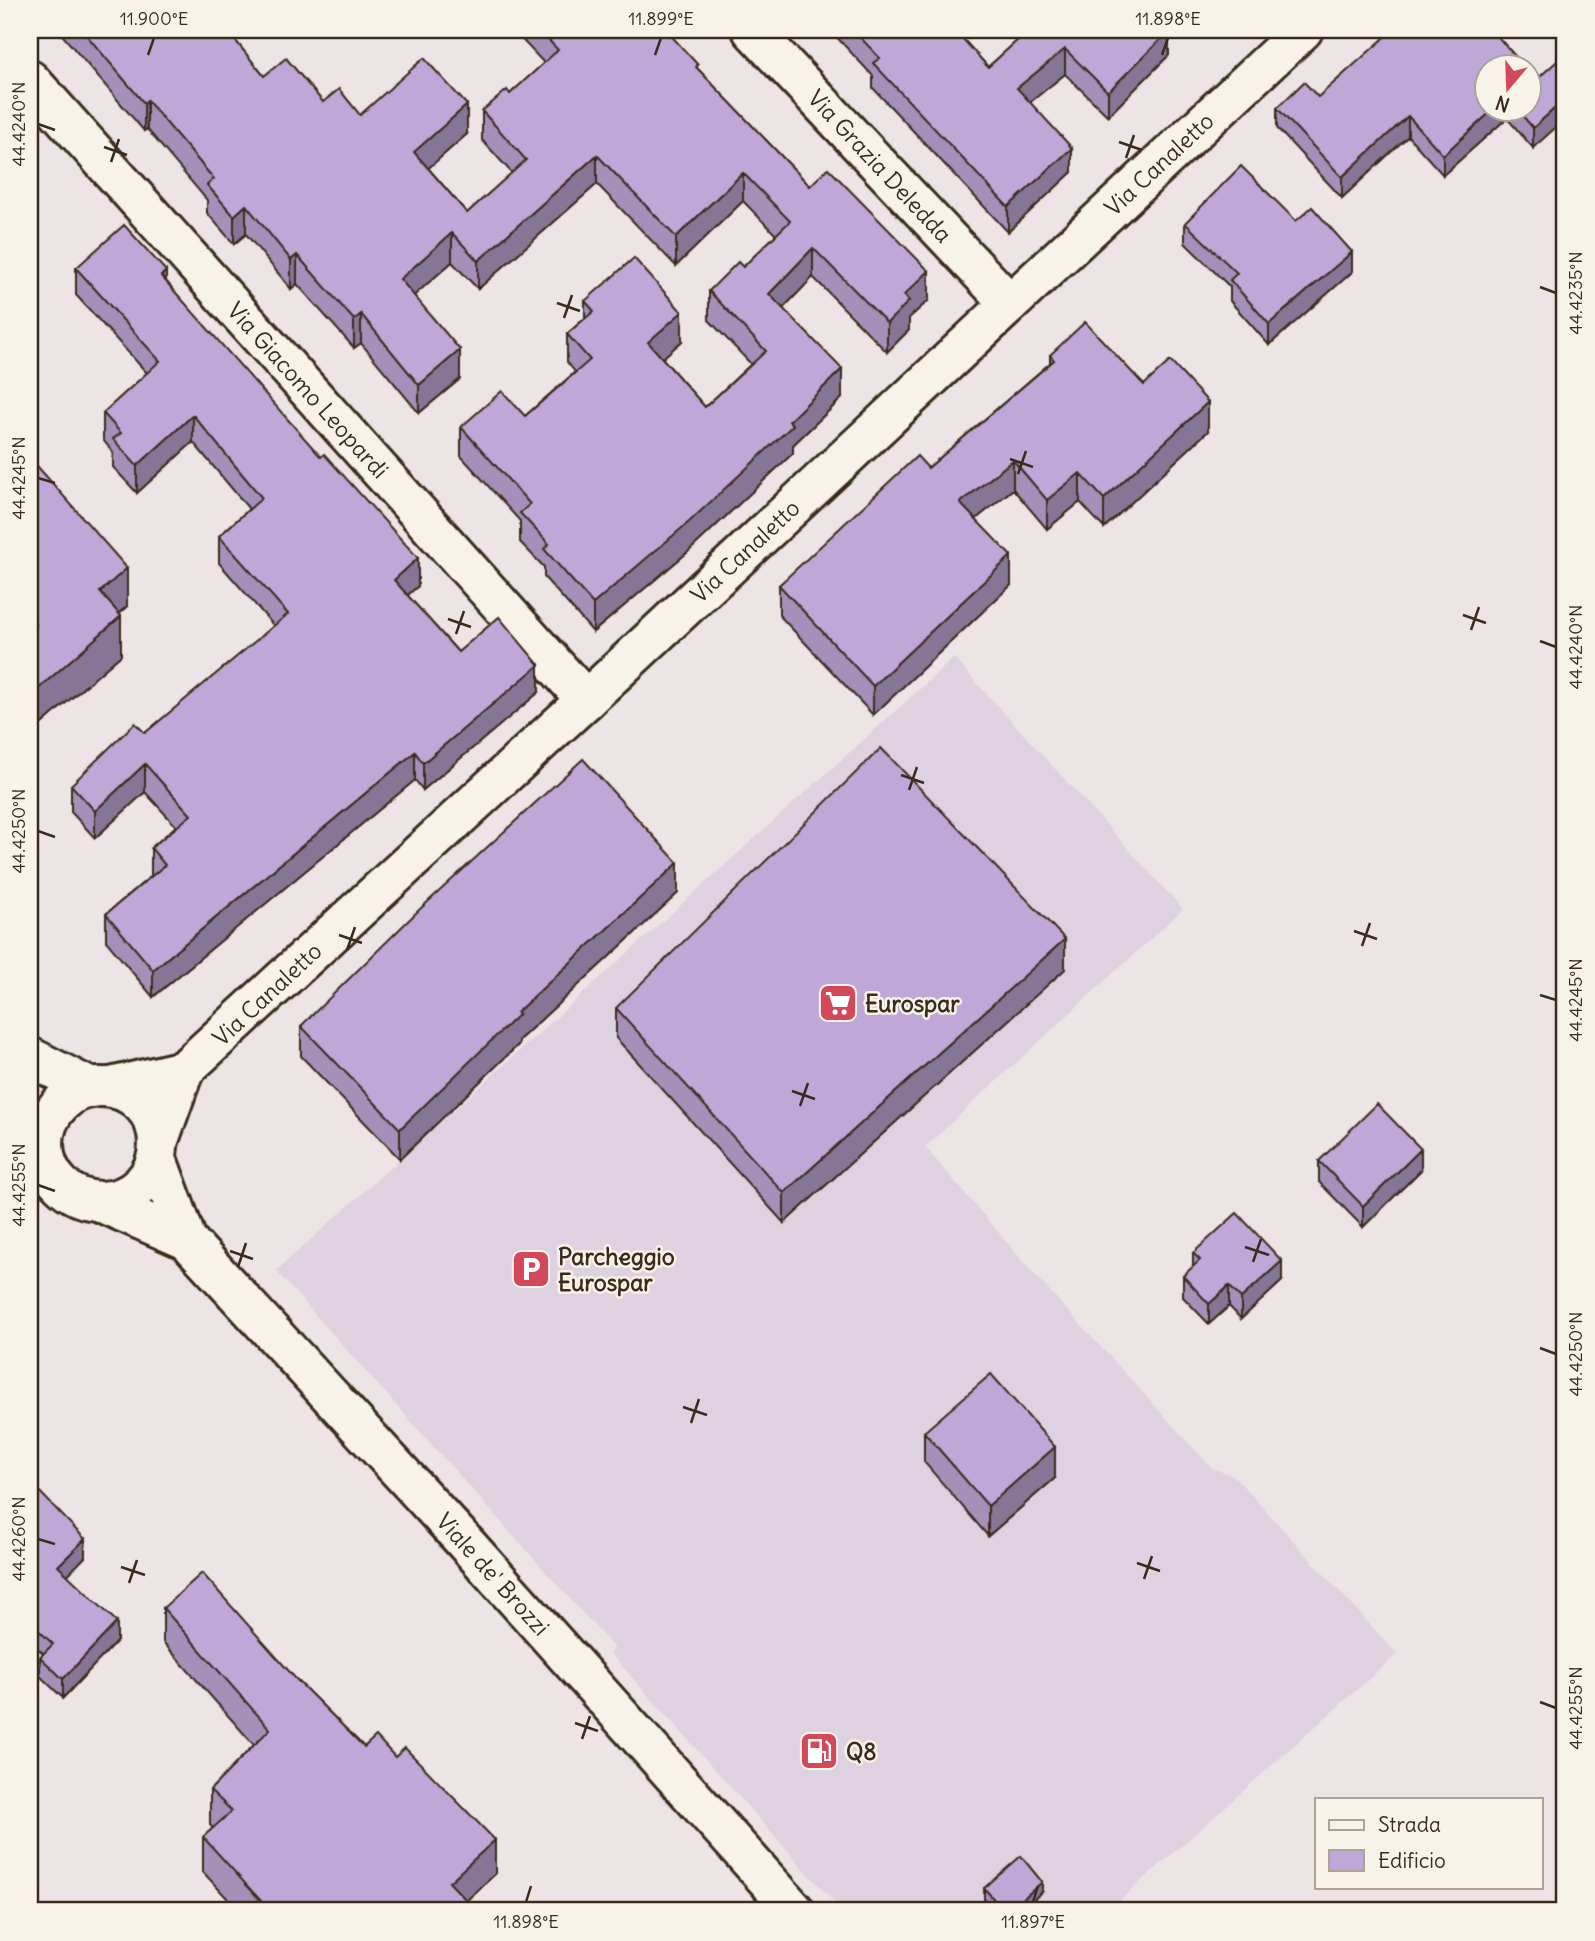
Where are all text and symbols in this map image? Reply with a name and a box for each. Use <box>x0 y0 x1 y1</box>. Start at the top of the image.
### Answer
text: 11.900°E <box>120 7 188 30</box>
text: 11.899°E <box>628 7 694 30</box>
text: 11.898°E <box>1135 7 1201 30</box>
north arrow <box>1472 52 1542 122</box>
text: 44.4240°N <box>7 82 30 166</box>
street label: Via Grazia Deledda <box>802 84 958 248</box>
text: N <box>1492 91 1513 118</box>
street label: Via Canaletto <box>1098 106 1220 222</box>
text: 44.4235°N <box>1564 251 1587 335</box>
street label: Via Giacomo Leopardi <box>221 296 395 484</box>
text: 44.4245°N <box>7 436 30 520</box>
street label: Via Canaletto <box>684 493 806 609</box>
text: 44.4240°N <box>1564 605 1587 689</box>
text: 44.4250°N <box>7 788 30 874</box>
street label: Via Canaletto <box>206 936 328 1052</box>
text: 44.4245°N <box>1564 958 1587 1042</box>
supermarket icon: Eurospar <box>817 982 859 1024</box>
place label: Eurospar <box>865 989 960 1018</box>
text: 44.4255°N <box>7 1143 30 1227</box>
place label: Parcheggio Eurospar <box>558 1242 675 1297</box>
parking icon: Parcheggio Eurospar <box>510 1248 552 1290</box>
text: 44.4250°N <box>1564 1311 1587 1397</box>
text: 44.4260°N <box>7 1496 30 1582</box>
street label: Viale de' Brozzi <box>430 1507 556 1641</box>
text: 44.4255°N <box>1564 1666 1587 1750</box>
fuel station icon: Q8 <box>798 1730 840 1772</box>
place label: Q8 <box>846 1737 877 1766</box>
legend <box>1315 1798 1542 1888</box>
text: Strada <box>1378 1811 1441 1838</box>
text: Edificio <box>1378 1847 1446 1874</box>
text: 11.898°E <box>493 1910 559 1933</box>
text: 11.897°E <box>1001 1910 1065 1933</box>

